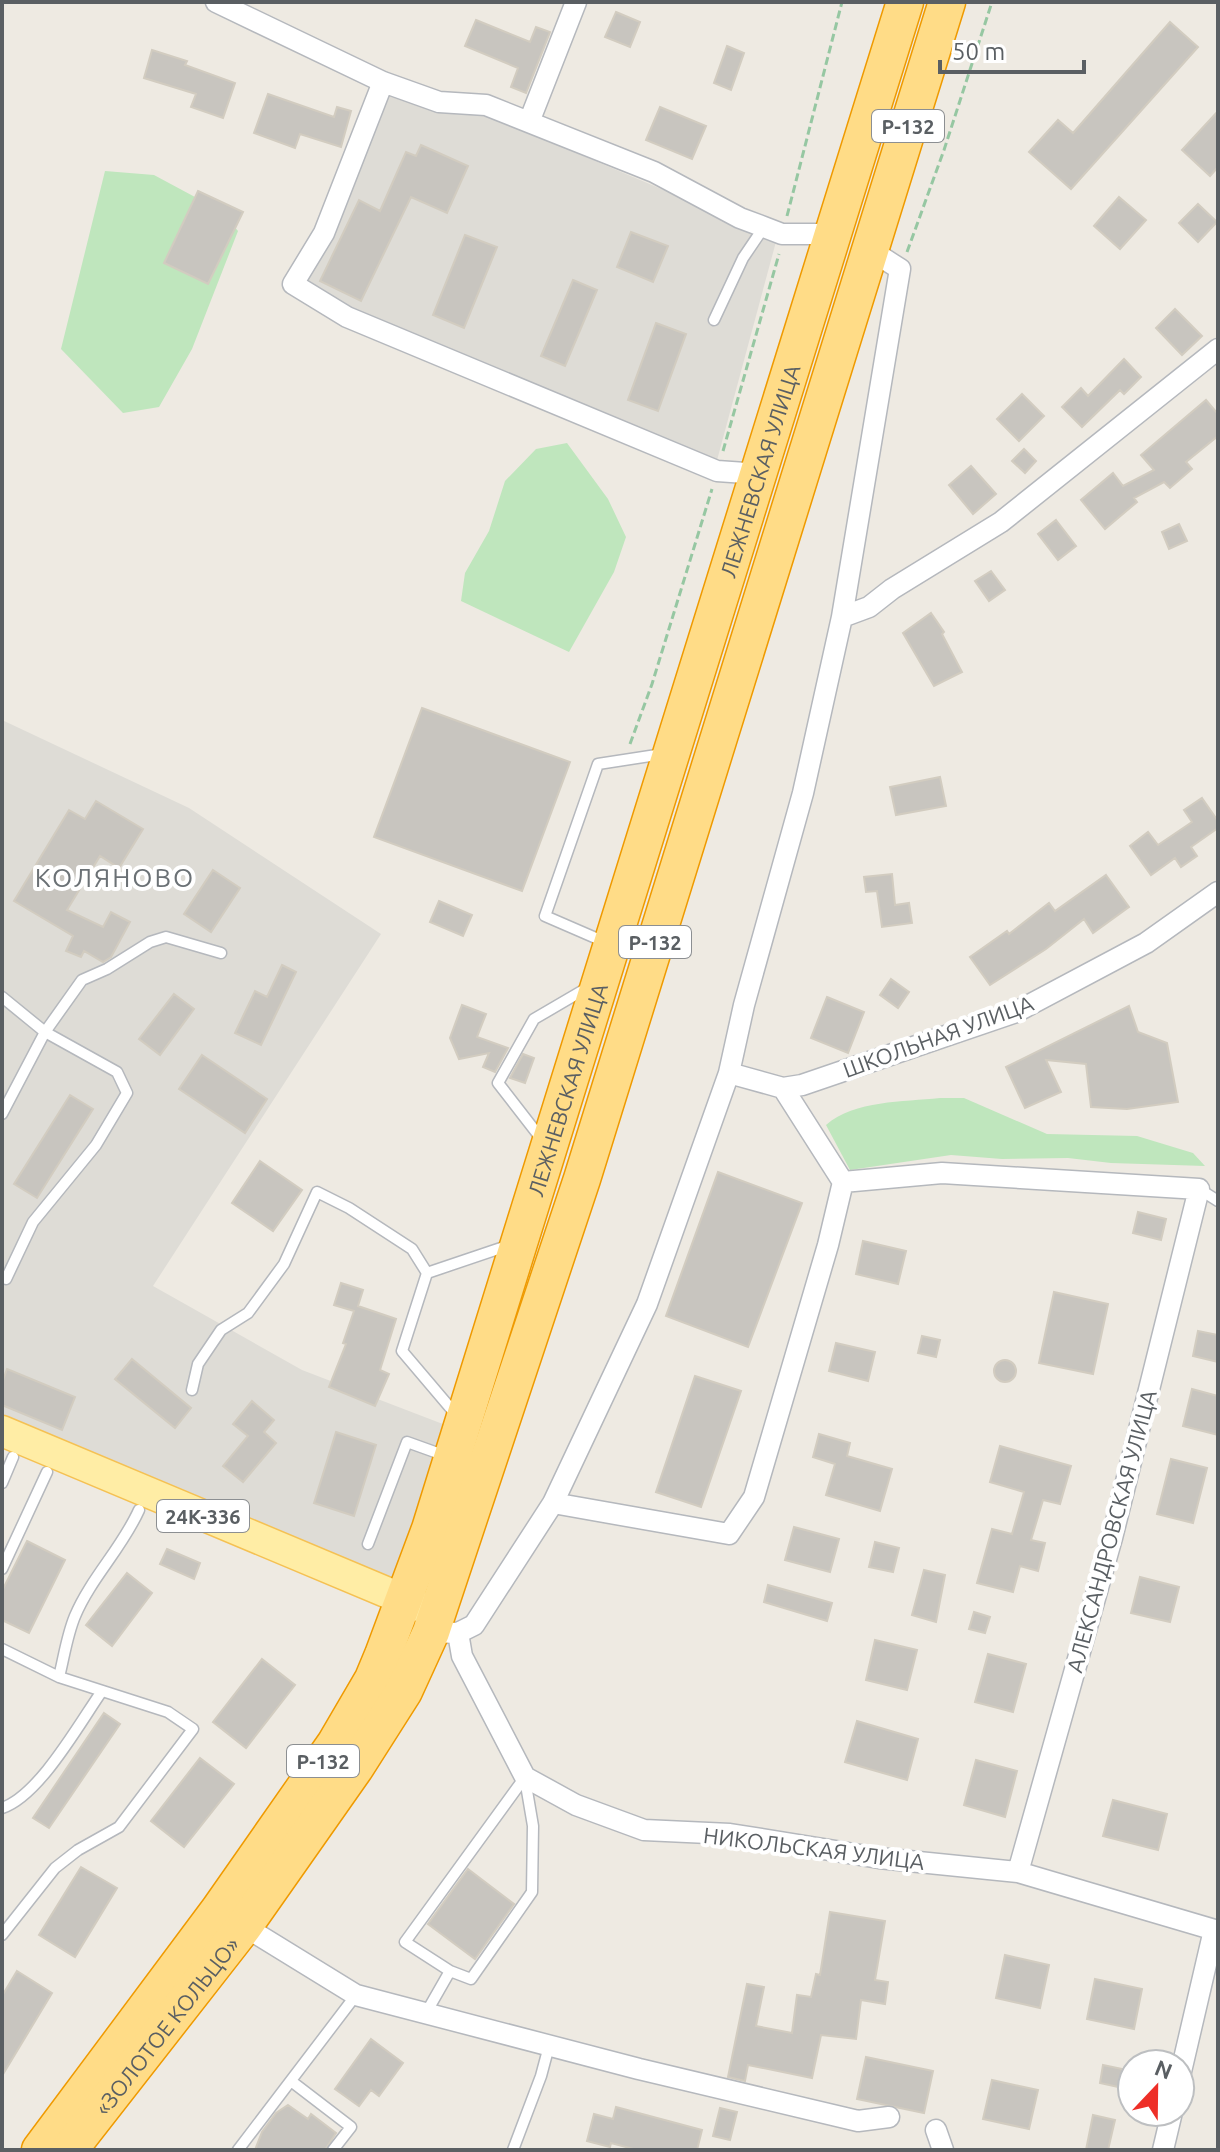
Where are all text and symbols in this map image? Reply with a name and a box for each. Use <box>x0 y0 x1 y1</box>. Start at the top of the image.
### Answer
scale bar <box>940 24 1084 74</box>
text: 50 m <box>952 38 1005 65</box>
road number: Р-132 <box>872 110 944 142</box>
street label: ЛЕЖНЕВСКАЯ УЛИЦА <box>714 360 804 580</box>
district label: КОЛЯНОВО <box>35 863 195 892</box>
road number: Р-132 <box>619 926 691 958</box>
street label: ЛЕЖНЕВСКАЯ УЛИЦА <box>522 979 612 1199</box>
street label: ШКОЛЬНАЯ УЛИЦА <box>839 990 1037 1082</box>
street label: АЛЕКСАНДРОВСКАЯ УЛИЦА <box>1061 1386 1161 1675</box>
road number: 24К-336 <box>157 1500 249 1532</box>
road number: Р-132 <box>287 1745 359 1777</box>
street label: НИКОЛЬСКАЯ УЛИЦА <box>702 1822 927 1874</box>
street label: «ЗОЛОТОЕ КОЛЬЦО» <box>89 1932 244 2119</box>
north arrow <box>1116 2048 1196 2128</box>
text: N <box>1151 2054 1176 2084</box>

